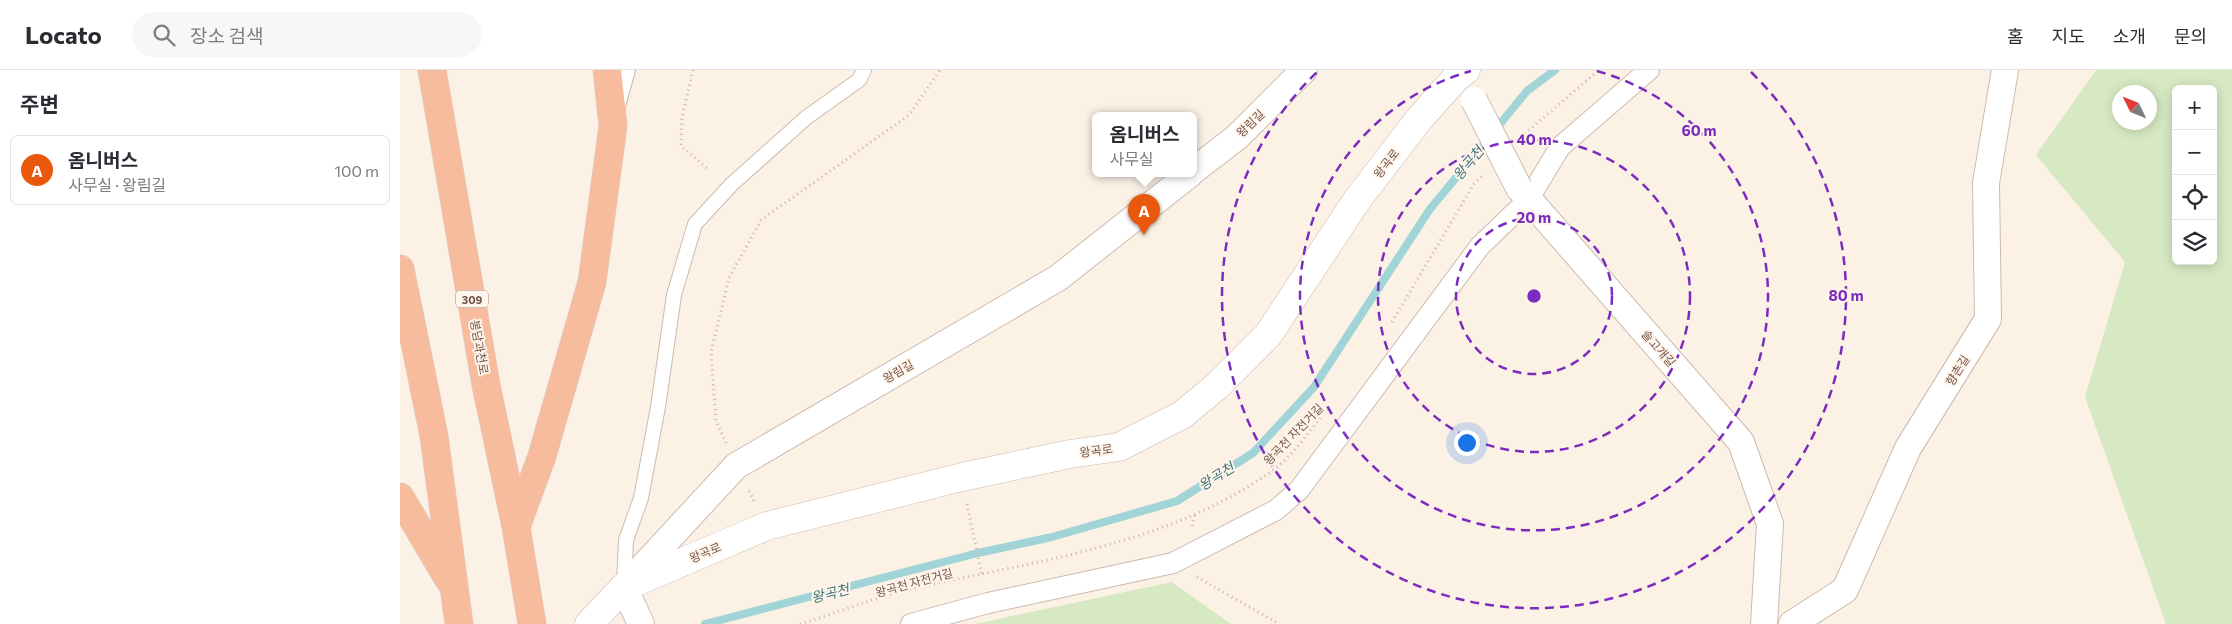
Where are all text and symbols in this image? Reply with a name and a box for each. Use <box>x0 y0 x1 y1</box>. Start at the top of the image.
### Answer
search box <box>132 12 482 57</box>
text: Locato <box>25 20 102 49</box>
icon: search <box>150 21 178 49</box>
text: 장소 검색 <box>190 24 264 47</box>
text: 홈 <box>2007 25 2024 47</box>
text: 지도 <box>2052 25 2085 47</box>
text: 소개 <box>2113 25 2146 47</box>
text: 문의 <box>2174 25 2207 47</box>
north arrow <box>2112 85 2157 130</box>
map controls <box>2172 85 2217 265</box>
button: + <box>2172 85 2217 130</box>
text: 주변 <box>20 91 59 116</box>
street label: 왕림길 <box>1233 106 1267 140</box>
popup <box>1092 112 1197 177</box>
text: 60 m <box>1681 121 1717 139</box>
text: 옴니버스 <box>1110 122 1179 145</box>
text: 40 m <box>1516 130 1552 148</box>
button: − <box>2172 130 2217 175</box>
water label: 왕곡천 <box>1449 142 1488 183</box>
street label: 왕곡로 <box>1370 146 1402 180</box>
text: 옴니버스 <box>68 148 138 171</box>
text: 사무실 <box>1110 149 1154 168</box>
text: A <box>31 161 43 180</box>
text: 100 m <box>334 161 379 180</box>
text: 사무실 · 왕림길 <box>68 175 166 194</box>
button: locate <box>2172 175 2217 220</box>
pin: A <box>1128 194 1160 235</box>
text: 20 m <box>1517 208 1551 226</box>
button: layers <box>2172 220 2217 265</box>
text: 80 m <box>1828 286 1864 304</box>
centre of rings <box>1525 287 1543 305</box>
road number: 309 <box>456 290 488 308</box>
street label: 봉담과천로 <box>468 319 492 375</box>
street label: 솔고개길 <box>1639 327 1679 369</box>
street label: 향촌길 <box>1942 352 1972 388</box>
street label: 왕림길 <box>880 357 916 385</box>
street label: 왕곡천 자전거길 <box>1260 401 1326 467</box>
your location <box>1454 430 1480 456</box>
street label: 왕곡로 <box>1079 441 1113 459</box>
water label: 왕곡천 <box>1195 458 1238 493</box>
street label: 왕곡로 <box>687 539 723 565</box>
street label: 왕곡천 자전거길 <box>874 565 954 599</box>
water label: 왕곡천 <box>809 580 852 606</box>

